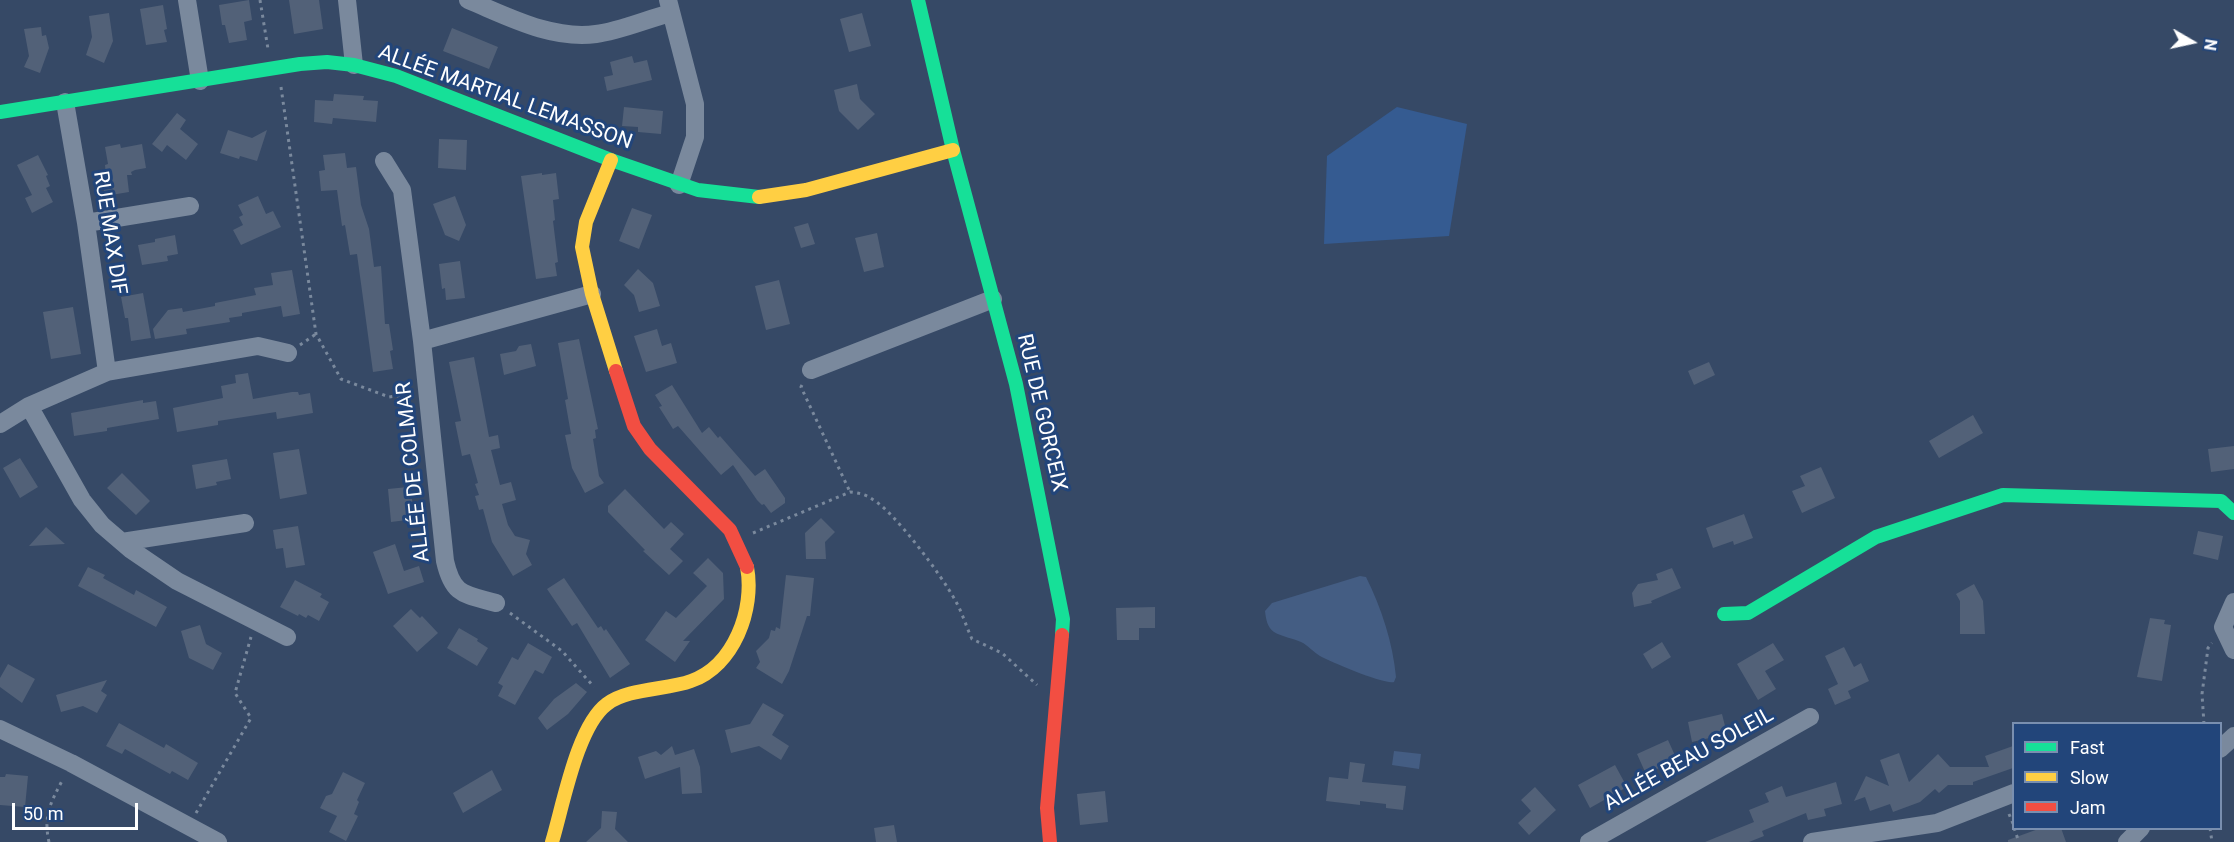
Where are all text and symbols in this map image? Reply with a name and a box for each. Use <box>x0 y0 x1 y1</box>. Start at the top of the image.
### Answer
north arrow <box>2162 12 2222 72</box>
text: N <box>2200 38 2221 52</box>
street label: ALLÉE MARTIAL LEMASSON <box>375 40 635 156</box>
street label: RUE MAX DIF <box>87 169 131 297</box>
street label: RUE DE GORCEIX <box>1011 332 1071 494</box>
street label: ALLÉE DE COLMAR <box>392 381 436 563</box>
street label: ALLÉE BEAU SOLEIL <box>1600 703 1778 817</box>
legend <box>2012 722 2222 830</box>
text: Fast <box>2070 737 2105 758</box>
text: Slow <box>2070 767 2109 788</box>
scale bar <box>15 791 141 829</box>
text: Jam <box>2070 797 2106 818</box>
text: 50 m <box>23 803 63 824</box>

